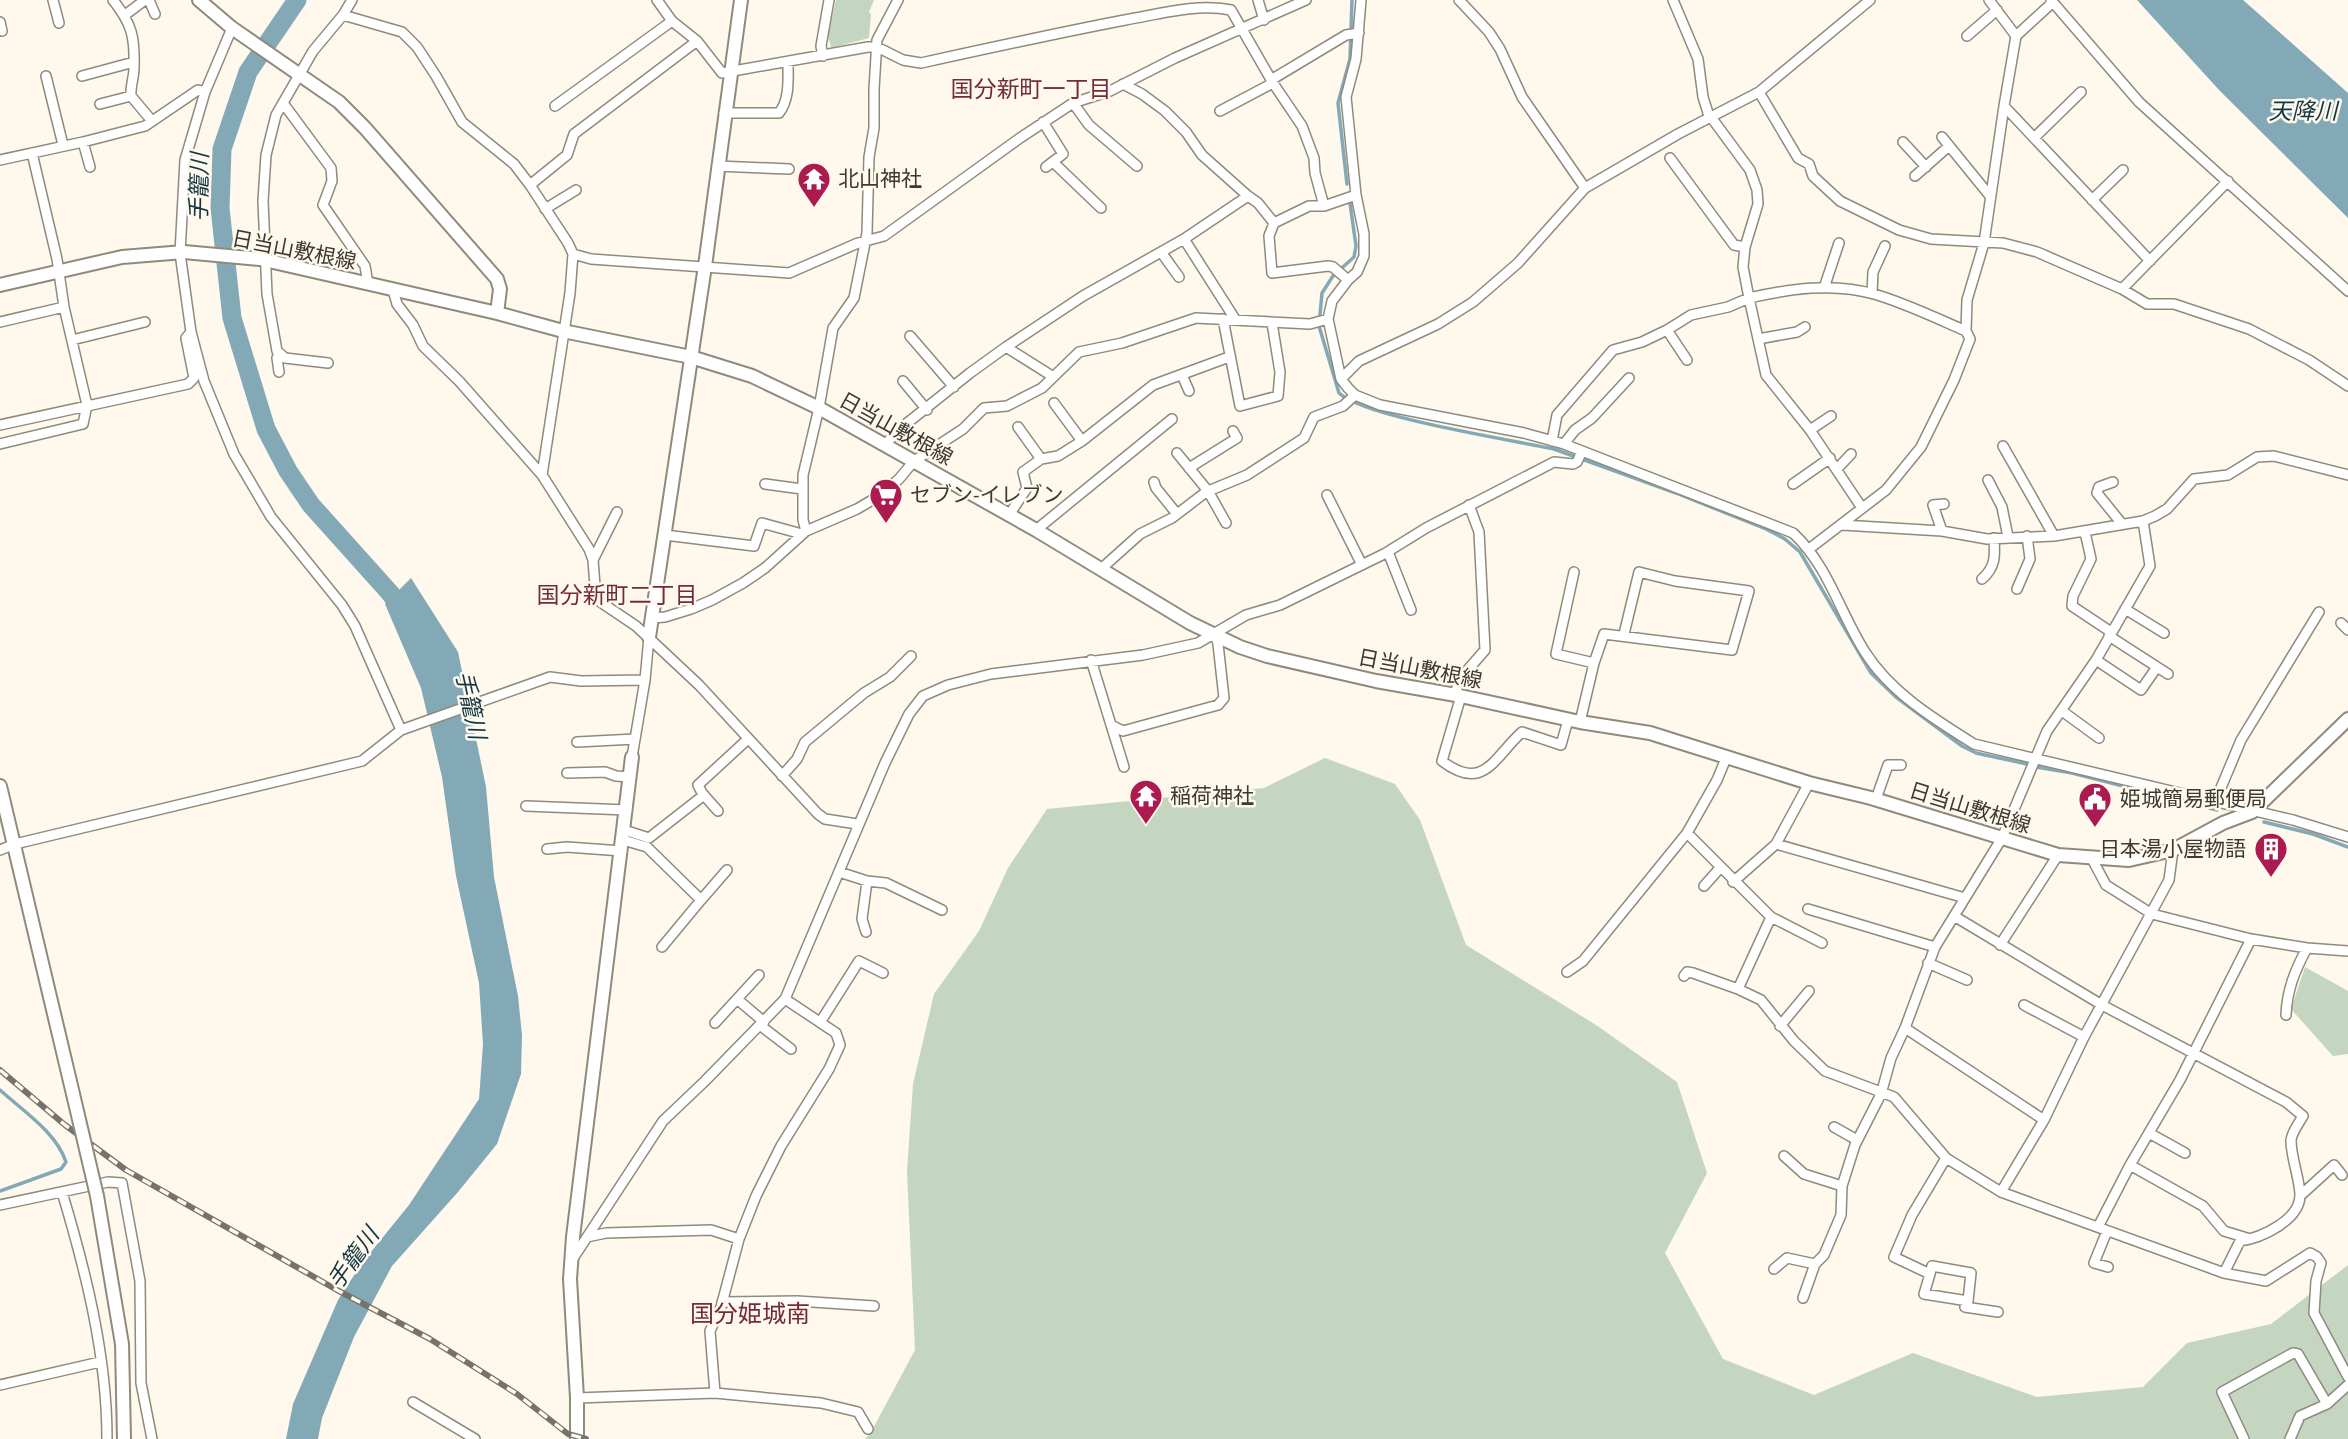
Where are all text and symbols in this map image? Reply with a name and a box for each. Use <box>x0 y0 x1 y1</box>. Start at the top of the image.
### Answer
district label: 国分新町一丁目 <box>951 73 1112 106</box>
water label: 天降川 <box>2269 95 2341 128</box>
water label: 手籠川 <box>182 149 217 222</box>
temple icon: 北山神社 <box>795 160 833 209</box>
place label: 北山神社 <box>838 164 922 194</box>
street label: 日当山敷根線 <box>229 223 359 277</box>
street label: 日当山敷根線 <box>834 385 958 473</box>
supermarket icon: セブン-イレブン <box>867 476 905 525</box>
place label: セブン-イレブン <box>910 480 1064 510</box>
district label: 国分新町二丁目 <box>537 579 698 612</box>
street label: 日当山敷根線 <box>1355 642 1485 696</box>
water label: 手籠川 <box>447 668 494 745</box>
street label: 日当山敷根線 <box>1905 775 2035 841</box>
temple icon: 稲荷神社 <box>1127 777 1165 826</box>
public building icon: 姫城簡易郵便局 <box>2076 780 2114 829</box>
place label: 稲荷神社 <box>1170 781 1254 811</box>
place label: 姫城簡易郵便局 <box>2120 784 2267 814</box>
building icon: 日本湯小屋物語 <box>2252 830 2290 879</box>
place label: 日本湯小屋物語 <box>2099 834 2246 864</box>
water label: 手籠川 <box>320 1218 389 1296</box>
district label: 国分姫城南 <box>690 1297 810 1332</box>

